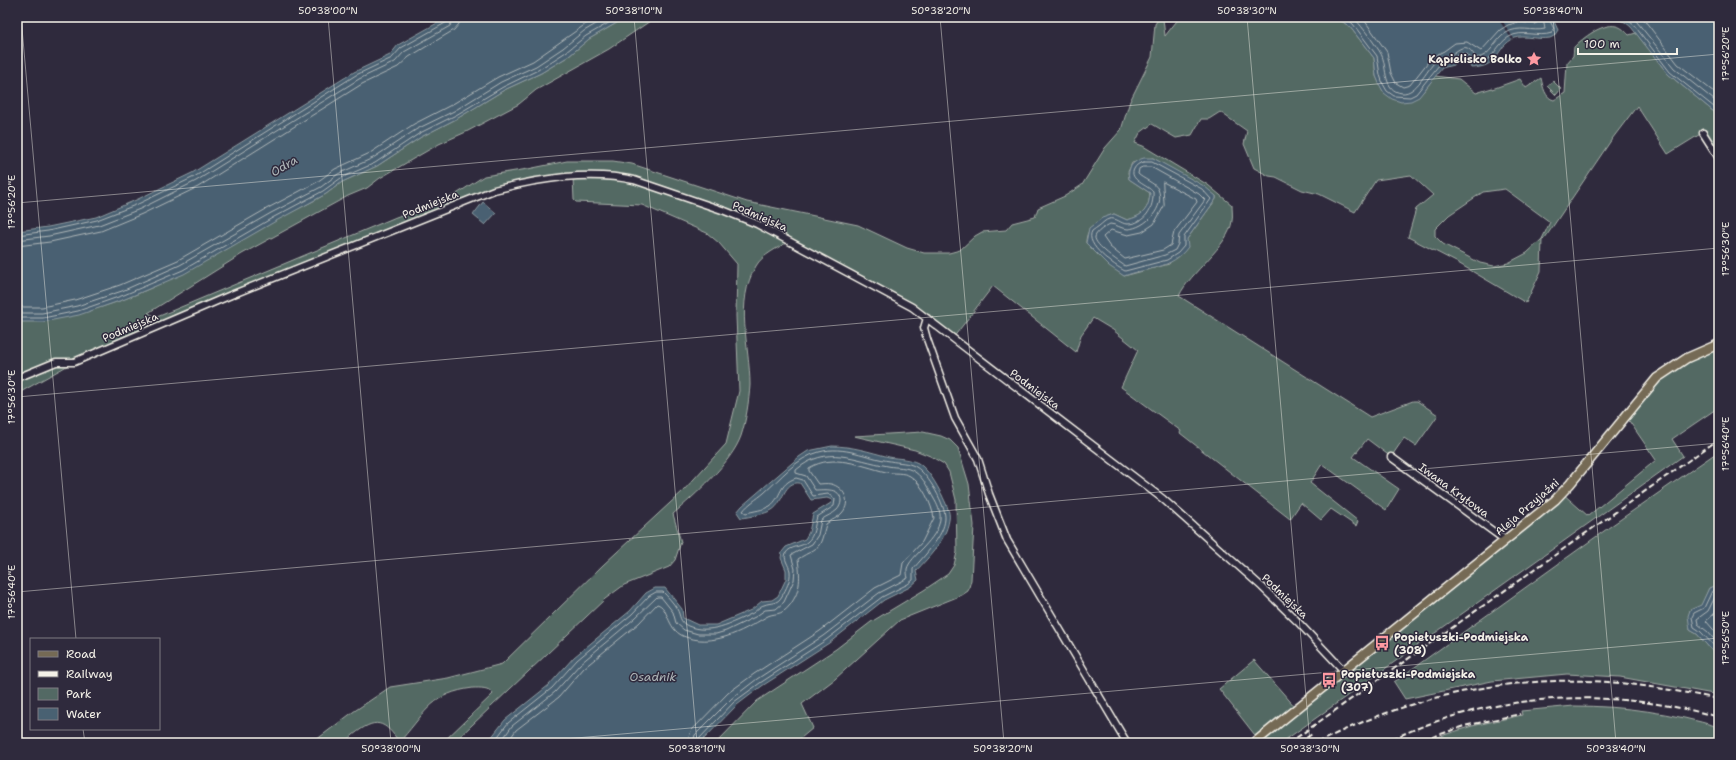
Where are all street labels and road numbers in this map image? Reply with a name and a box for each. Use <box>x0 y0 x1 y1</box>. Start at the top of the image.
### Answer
street label: Podmiejska <box>400 186 460 222</box>
street label: Podmiejska <box>730 198 790 235</box>
street label: Podmiejska <box>100 309 160 346</box>
street label: Podmiejska <box>1007 366 1063 413</box>
street label: Iwana Kryłowa <box>1415 460 1492 521</box>
street label: Aleja Przyjaźni <box>1492 475 1563 539</box>
street label: Podmiejska <box>1258 570 1311 622</box>

